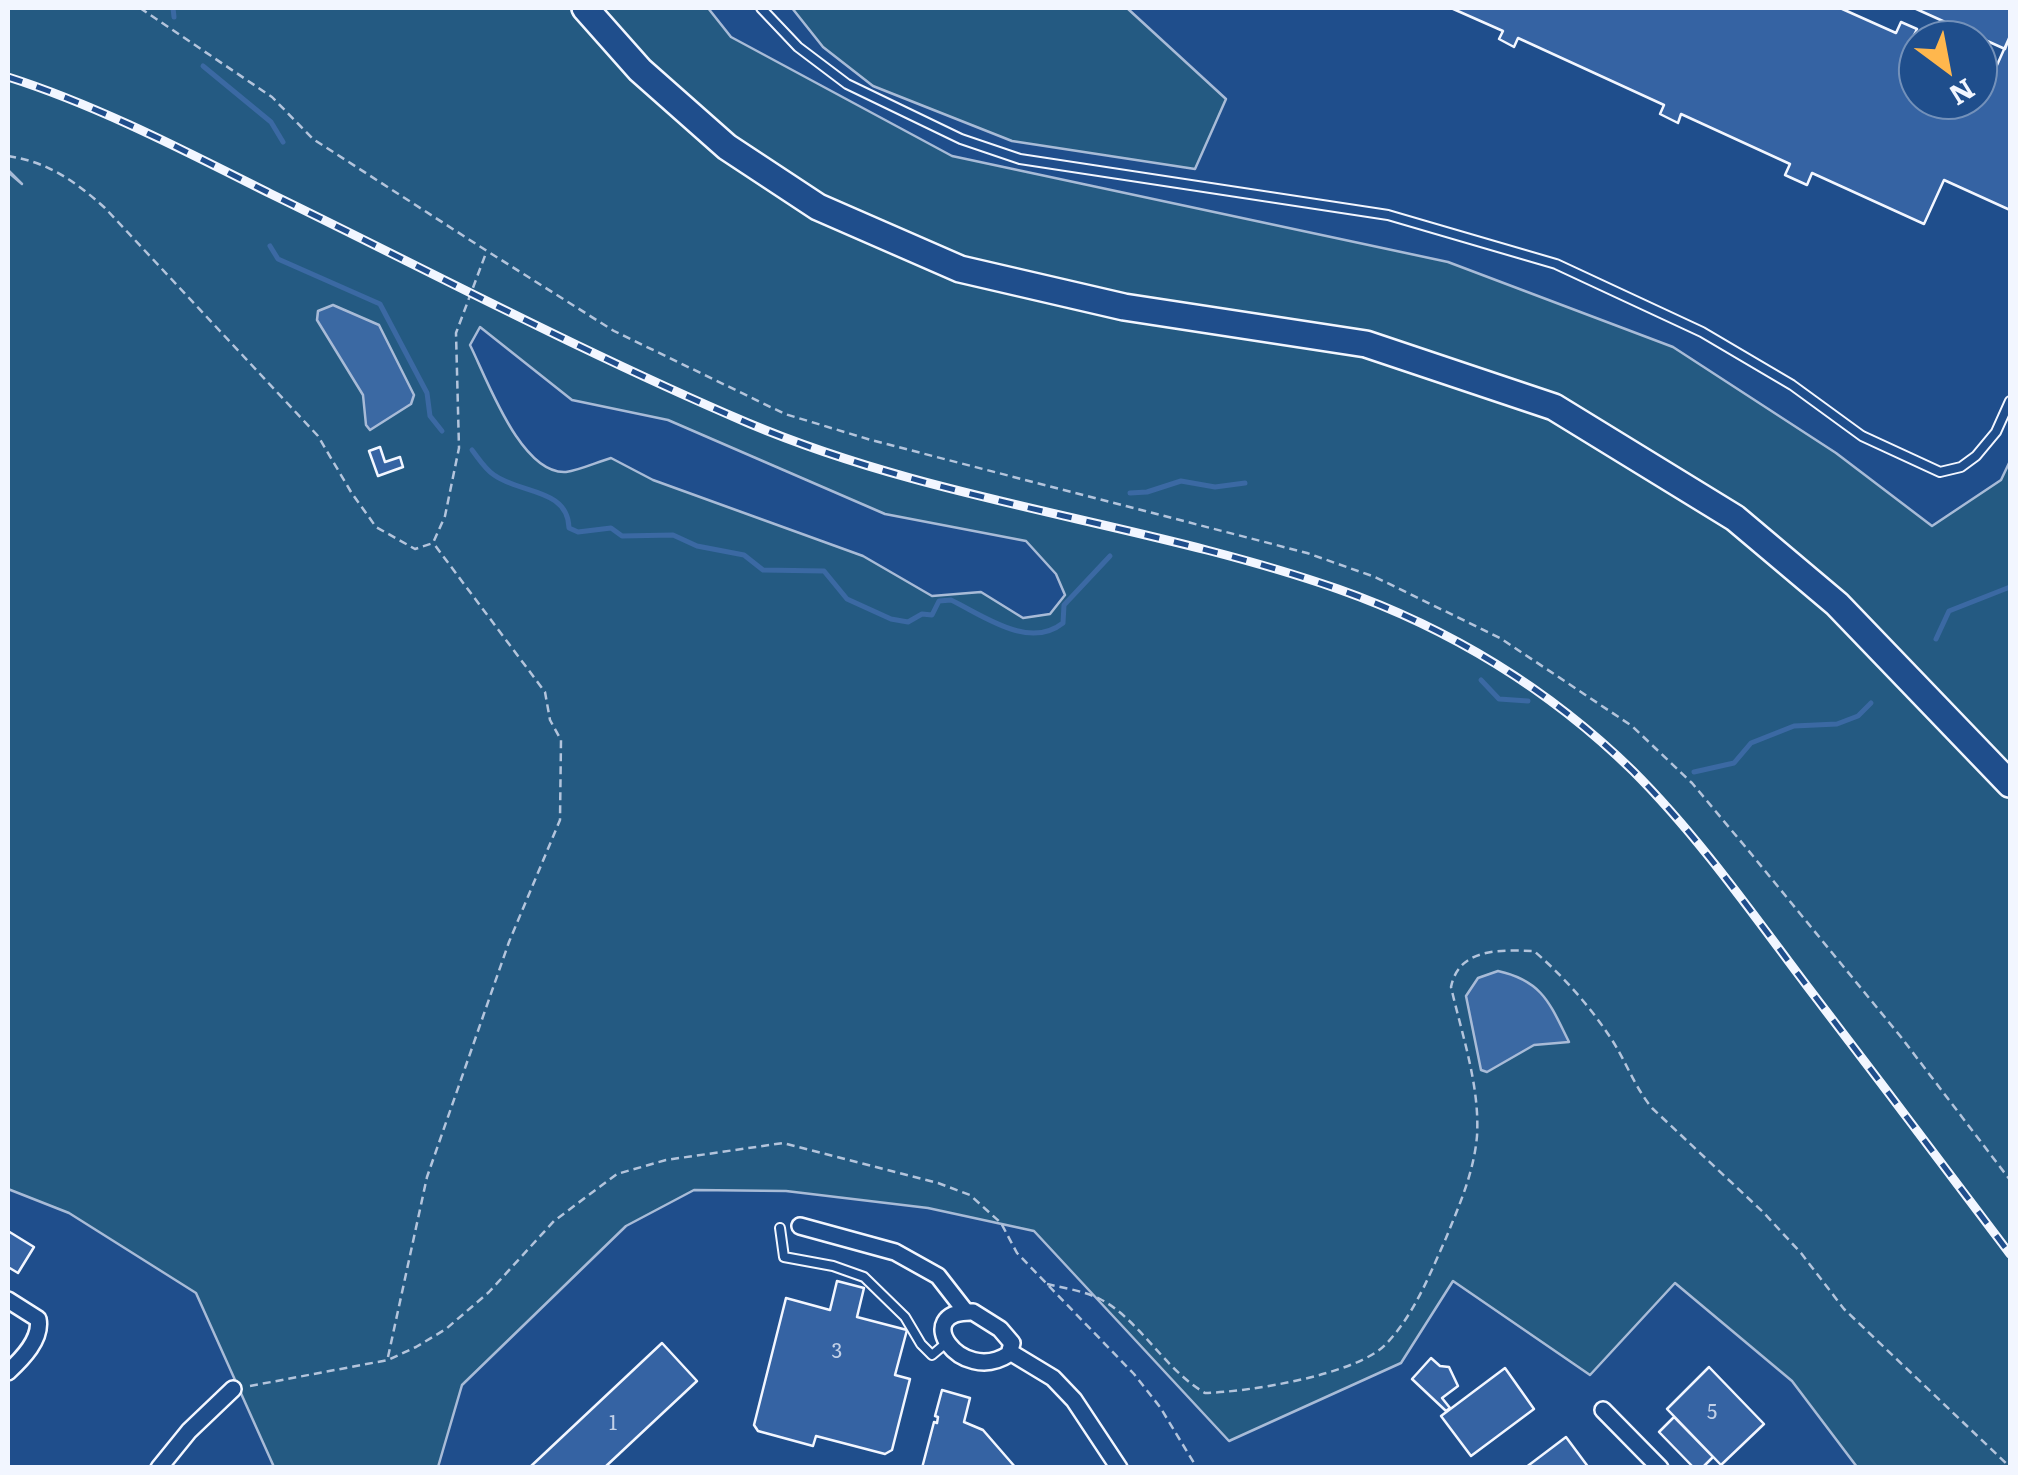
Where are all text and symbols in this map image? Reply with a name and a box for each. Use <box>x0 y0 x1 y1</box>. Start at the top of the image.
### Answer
north arrow <box>1898 20 1998 120</box>
text: N <box>1942 70 1984 118</box>
house number: 3 <box>832 1340 842 1364</box>
house number: 5 <box>1707 1401 1717 1425</box>
house number: 1 <box>609 1412 617 1436</box>

